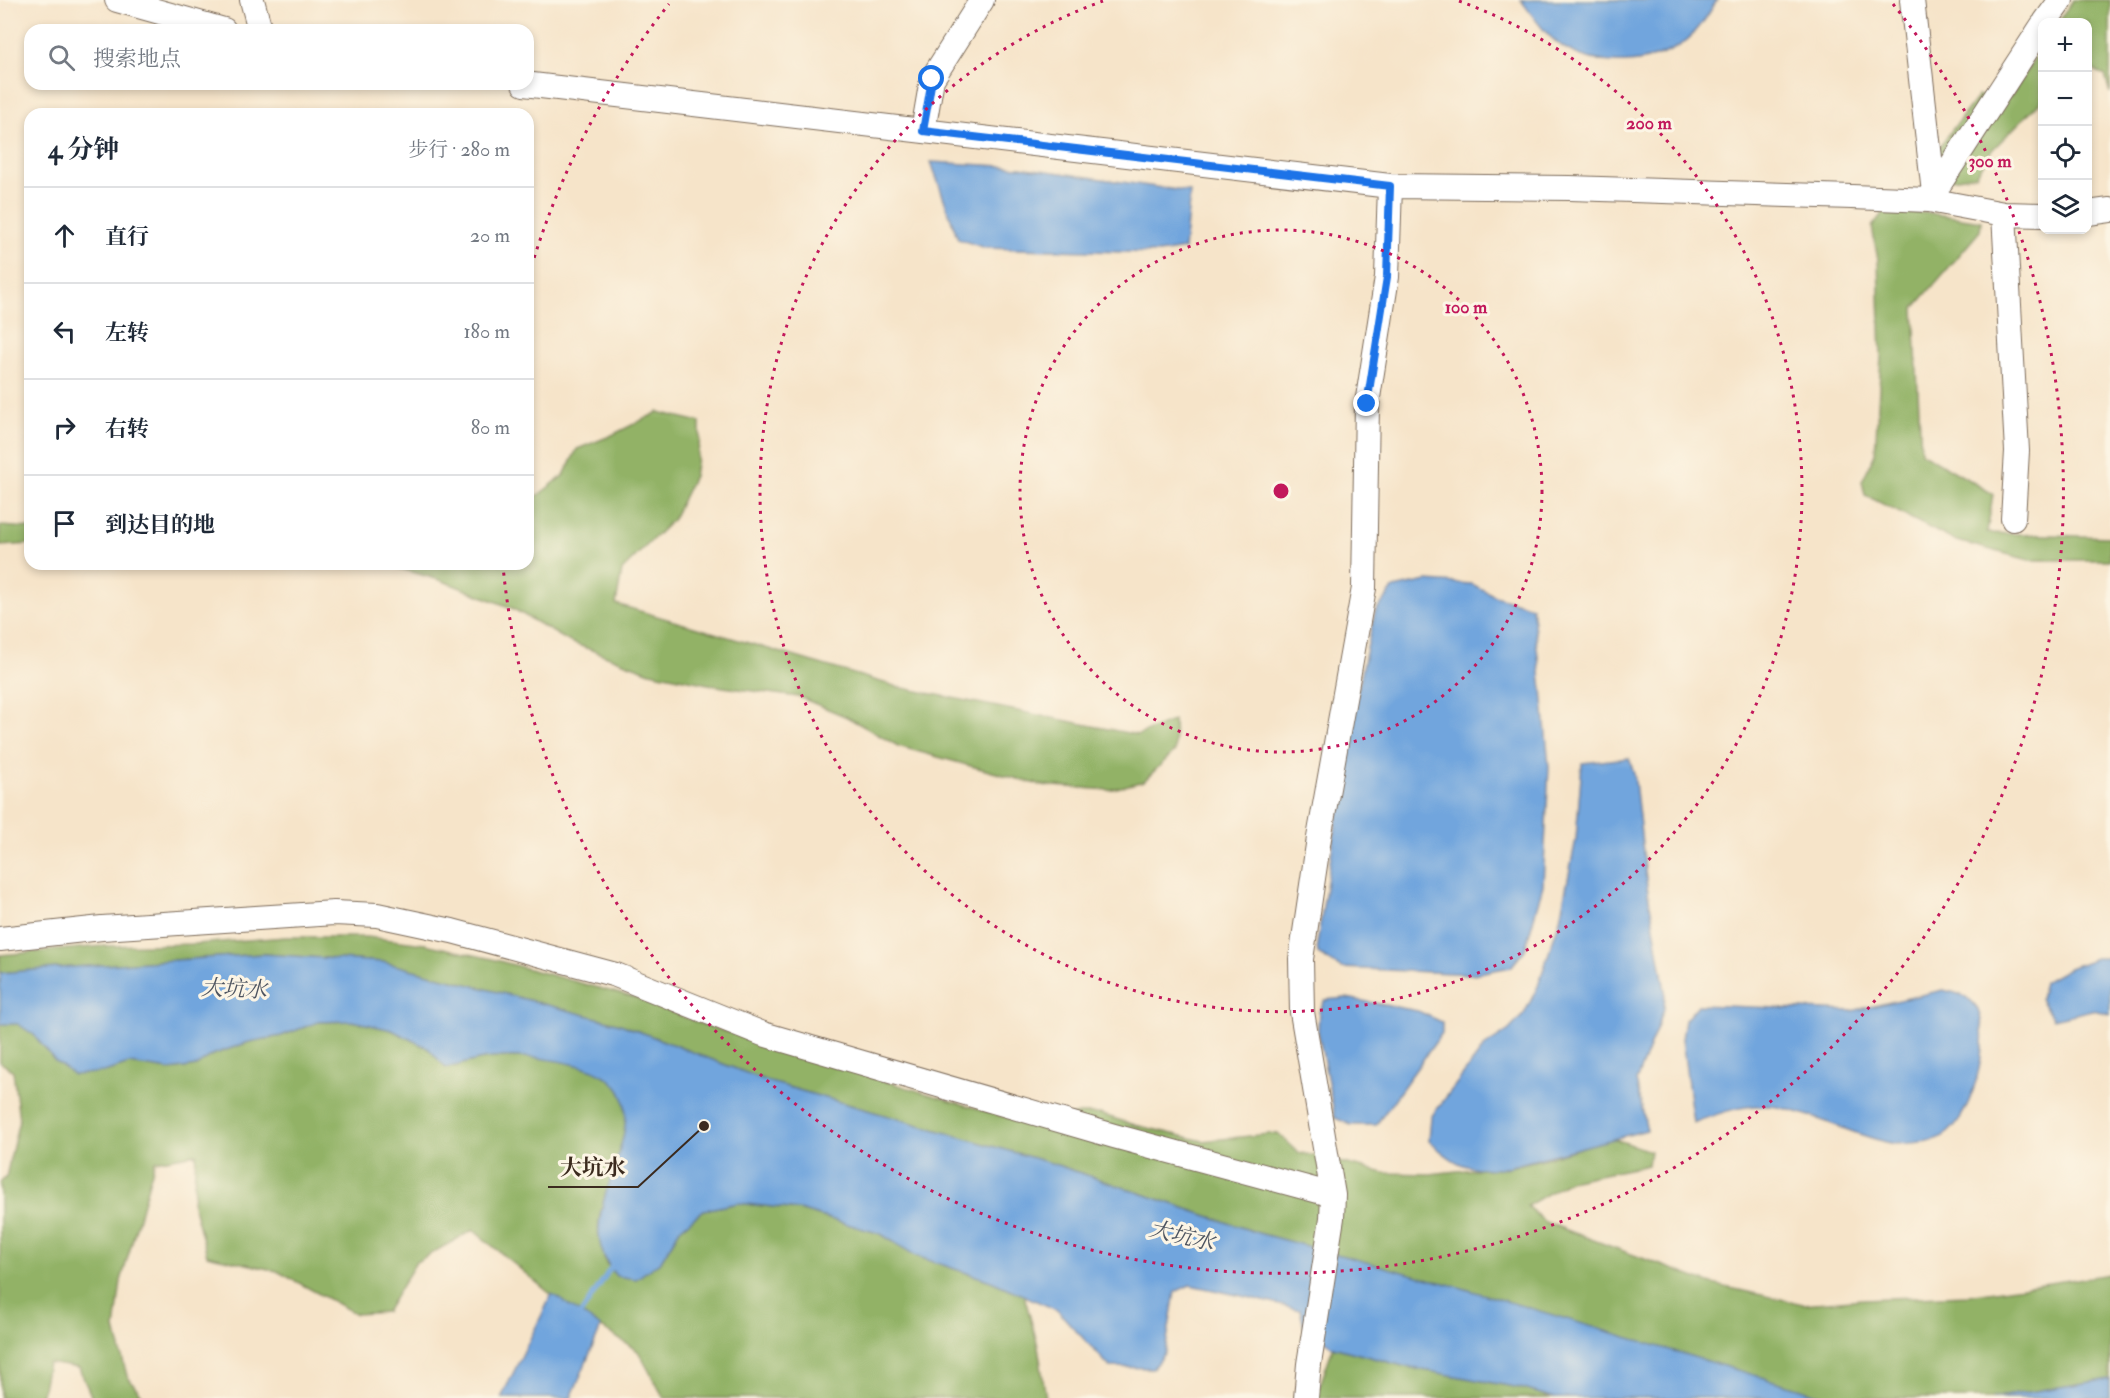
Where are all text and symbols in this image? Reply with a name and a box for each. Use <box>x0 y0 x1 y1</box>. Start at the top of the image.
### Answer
map controls <box>2038 18 2092 234</box>
button: + <box>2038 18 2092 72</box>
search box <box>24 24 534 90</box>
icon: search <box>45 41 78 74</box>
text: 搜索地点 <box>93 45 181 73</box>
route start <box>918 65 944 91</box>
button: − <box>2038 72 2092 126</box>
text: 200 m <box>1626 112 1673 135</box>
button: locate <box>2038 126 2092 180</box>
text: 4 分钟 <box>48 134 120 166</box>
text: 步行 · 280 m <box>408 137 510 162</box>
text: 300 m <box>1968 150 2013 173</box>
button: layers <box>2038 180 2092 234</box>
icon: ahead <box>48 219 81 252</box>
text: 直行 <box>105 223 149 251</box>
text: 20 m <box>470 223 510 248</box>
text: 100 m <box>1445 296 1488 319</box>
icon: left <box>48 315 81 348</box>
text: 左转 <box>105 319 149 347</box>
text: 180 m <box>463 319 510 344</box>
route end <box>1353 390 1379 416</box>
icon: right <box>48 411 81 444</box>
text: 右转 <box>105 415 149 443</box>
text: 80 m <box>471 415 510 440</box>
centre of rings <box>1271 481 1291 501</box>
icon: arrive <box>48 507 81 540</box>
text: 到达目的地 <box>105 511 215 539</box>
water label: 大坑水 <box>200 974 269 1004</box>
callout: 大坑水 <box>548 1147 638 1187</box>
text: 大坑水 <box>560 1154 626 1182</box>
water label: 大坑水 <box>1146 1215 1219 1257</box>

